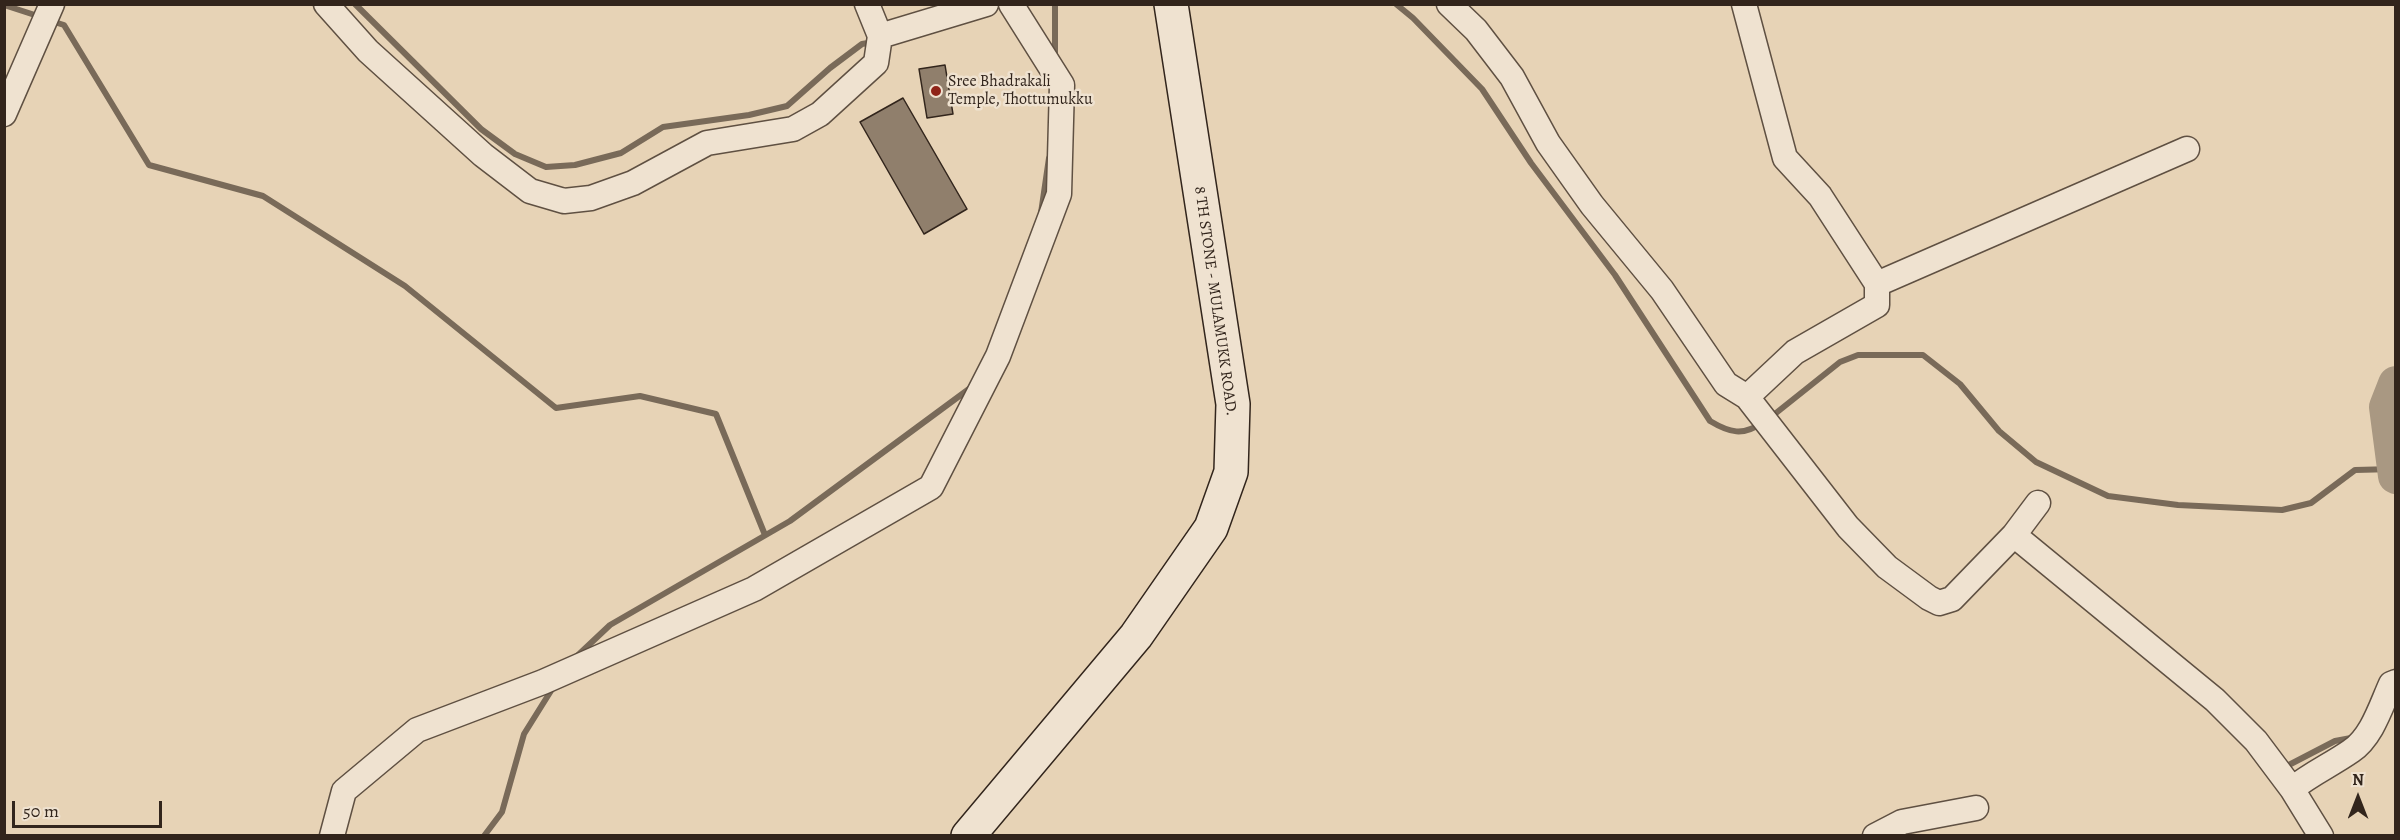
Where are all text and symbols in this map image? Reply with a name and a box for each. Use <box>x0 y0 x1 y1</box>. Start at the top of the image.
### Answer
place label: Sree Bhadrakali Temple, Thottumukku <box>948 72 1093 110</box>
marker: Sree Bhadrakali Temple, Thottumukku <box>929 84 943 98</box>
street label: 8 TH STONE - MULAMUKK ROAD. <box>1189 185 1241 417</box>
north arrow <box>2328 768 2388 828</box>
text: N <box>2352 769 2364 791</box>
scale bar <box>15 789 165 827</box>
text: 50 m <box>23 799 59 823</box>

